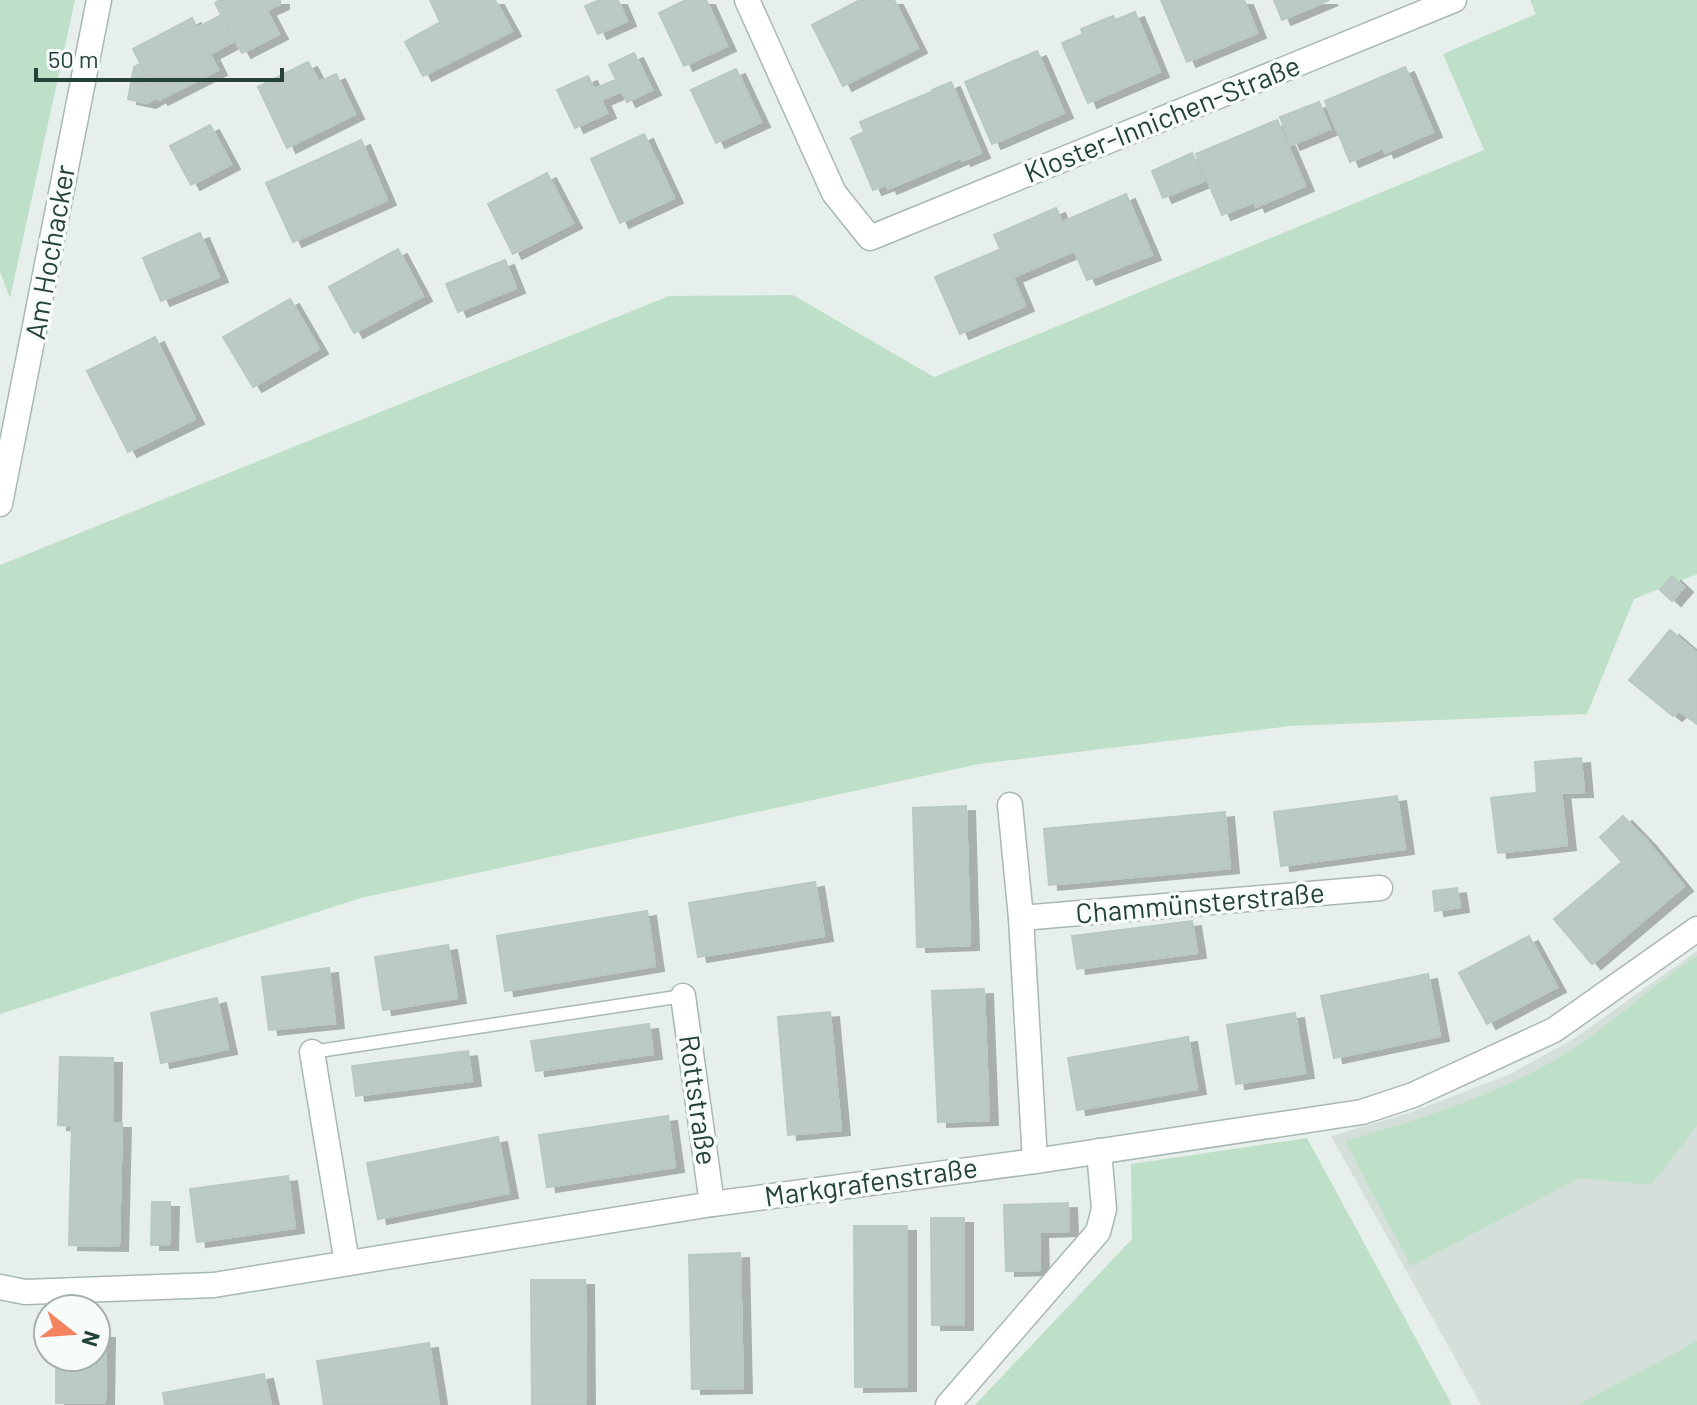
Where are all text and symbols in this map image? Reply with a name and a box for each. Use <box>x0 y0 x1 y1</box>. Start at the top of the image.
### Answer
scale bar <box>36 32 282 82</box>
text: 50 m <box>48 44 99 73</box>
street label: Kloster-Innichen-Straße <box>1019 47 1304 189</box>
street label: Am Hochacker <box>17 162 81 342</box>
street label: Chammünsterstraße <box>1074 874 1326 930</box>
street label: Rottstraße <box>673 1033 725 1167</box>
street label: Markgrafenstraße <box>762 1149 980 1213</box>
north arrow <box>32 1293 112 1373</box>
text: N <box>78 1328 107 1350</box>

